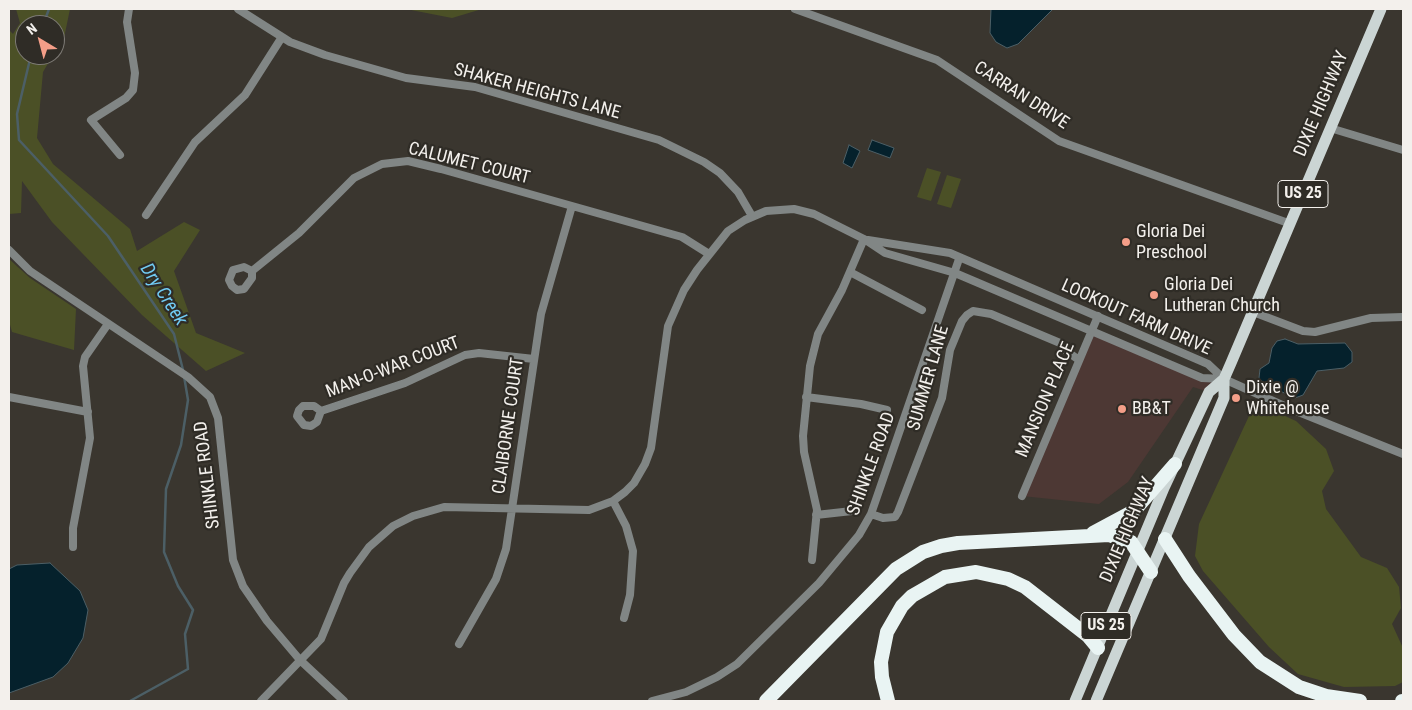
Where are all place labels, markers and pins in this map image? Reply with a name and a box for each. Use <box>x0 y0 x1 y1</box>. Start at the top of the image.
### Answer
place label: Gloria Dei Preschool <box>1136 221 1207 264</box>
marker: Gloria Dei Preschool <box>1120 236 1132 248</box>
place label: Gloria Dei Lutheran Church <box>1164 274 1280 316</box>
marker: Gloria Dei Lutheran Church <box>1148 289 1160 301</box>
place label: Dixie @ Whitehouse <box>1246 377 1329 419</box>
marker: Dixie @ Whitehouse <box>1230 392 1242 404</box>
place label: BB&T <box>1132 398 1171 420</box>
marker: BB&T <box>1116 403 1128 415</box>

